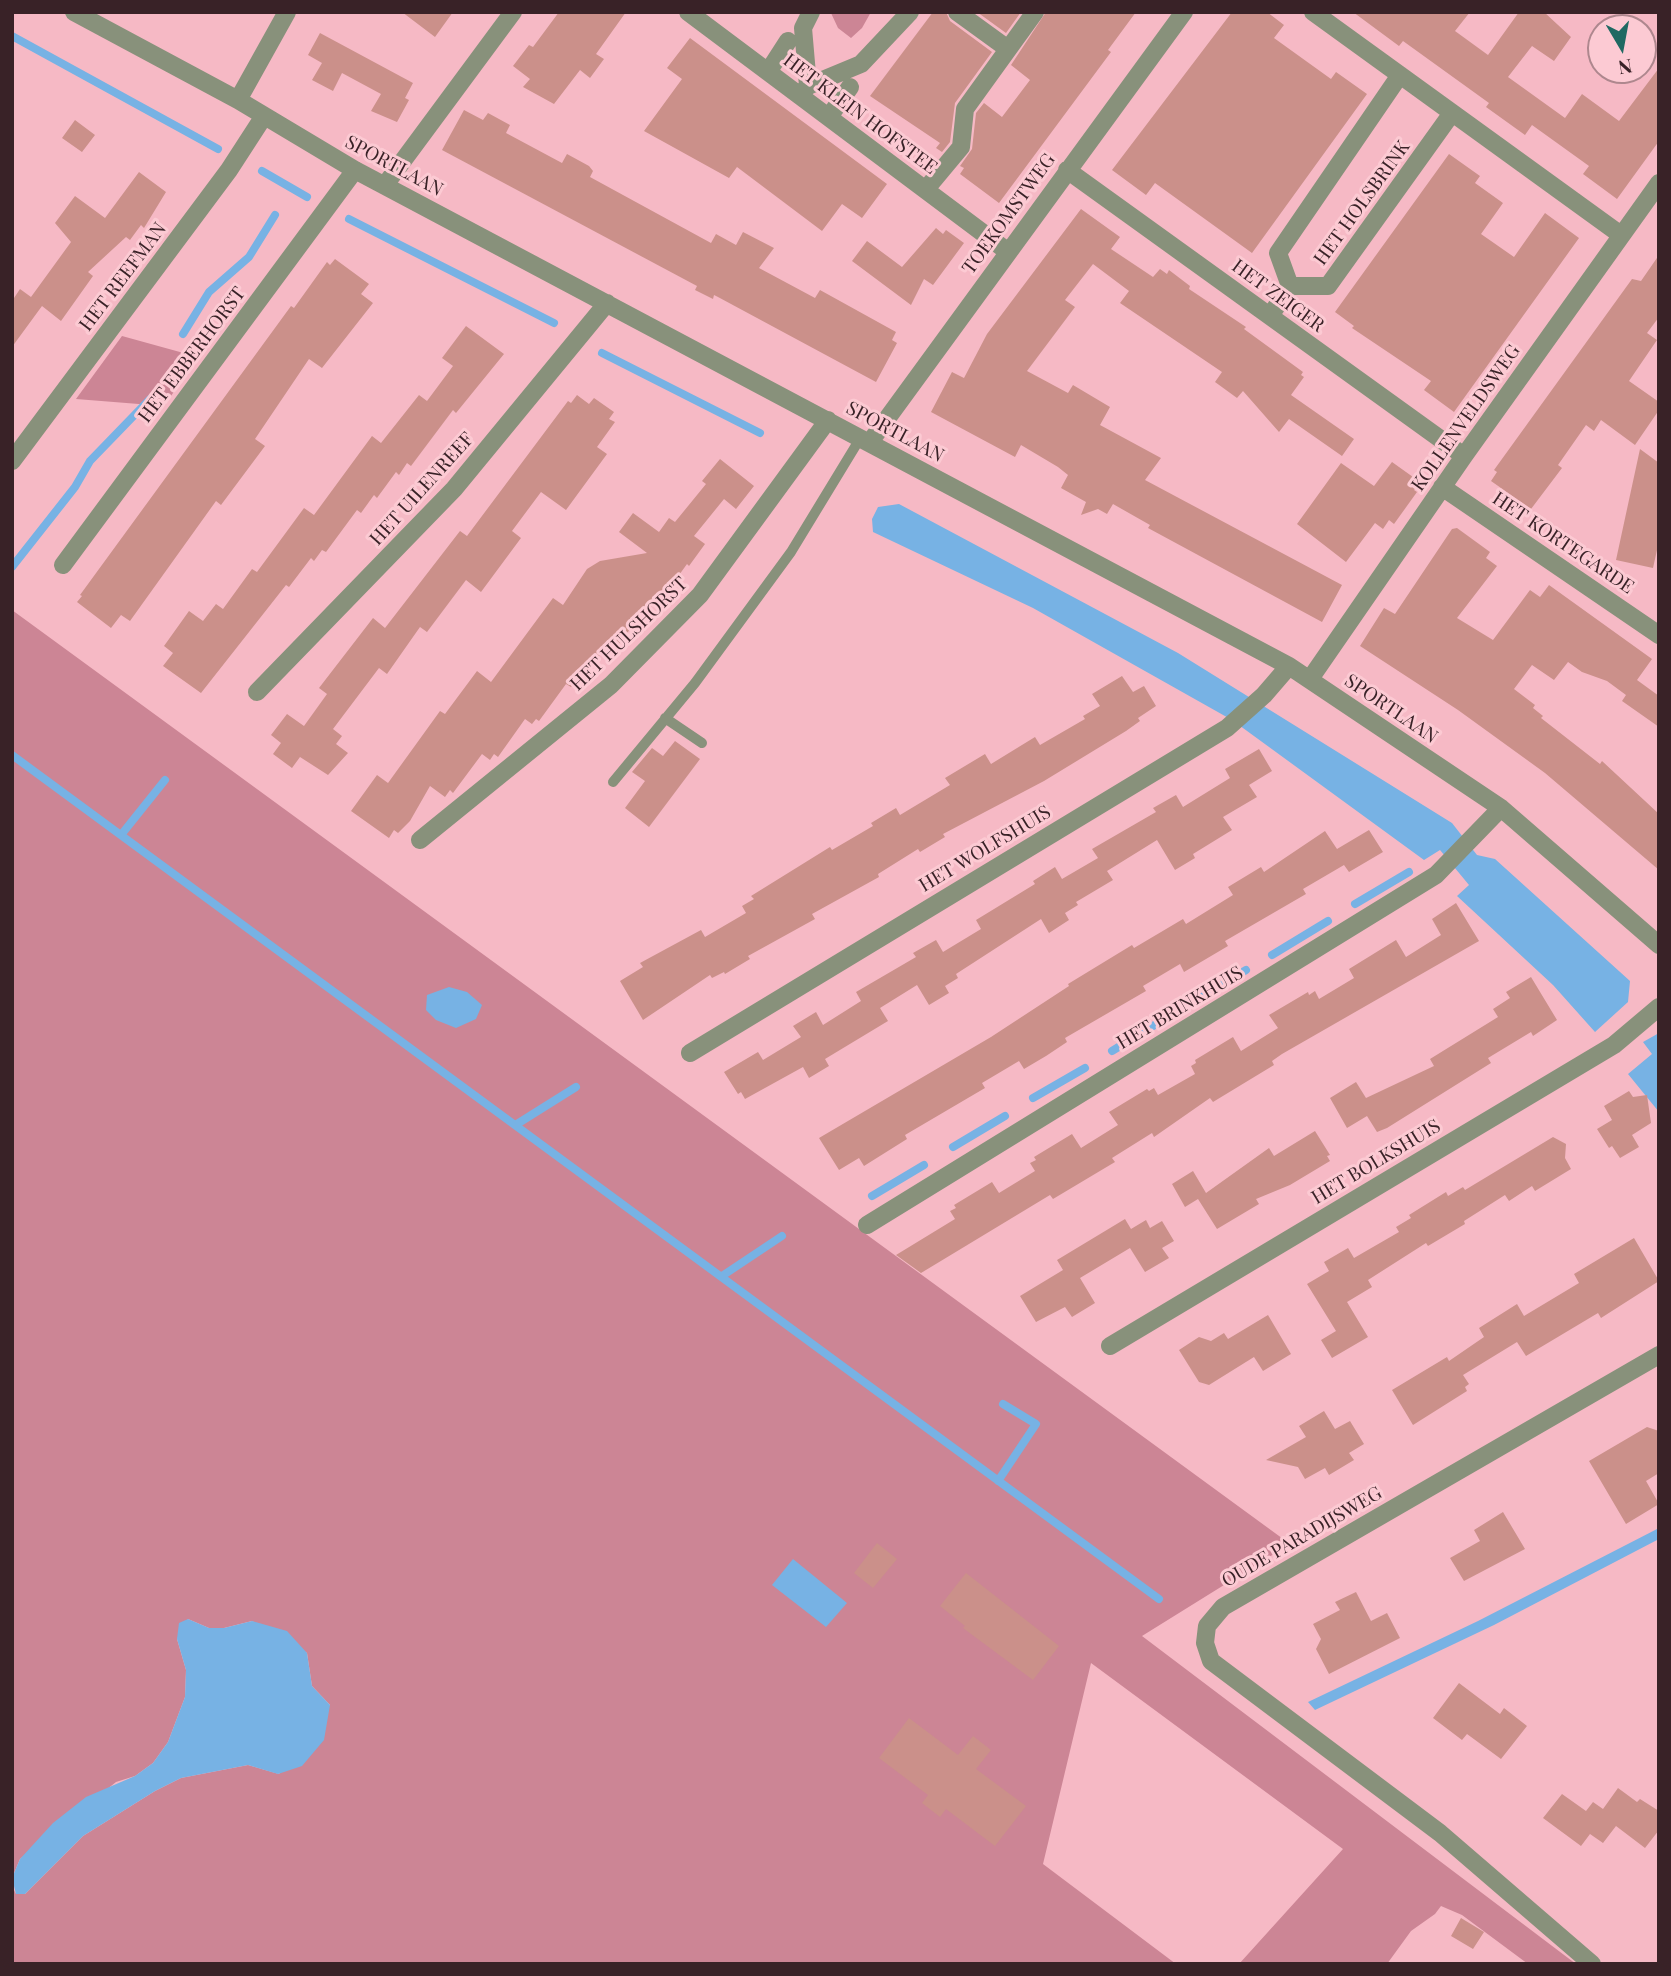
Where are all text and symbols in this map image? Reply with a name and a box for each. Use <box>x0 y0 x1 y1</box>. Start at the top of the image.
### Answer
north arrow <box>1587 14 1657 84</box>
street label: HET KLEIN HOFSTEE <box>779 49 941 179</box>
text: N <box>1616 54 1634 82</box>
street label: SPORTLAAN <box>341 131 447 201</box>
street label: HET HOLSBRINK <box>1309 136 1415 270</box>
street label: TOEKOMSTWEG <box>958 149 1060 279</box>
street label: HET REEFMAN <box>75 218 171 336</box>
street label: HET ZEIGER <box>1227 255 1329 337</box>
street label: HET EBBERHORST <box>134 283 250 427</box>
street label: KOLLENVELDSWEG <box>1407 340 1525 496</box>
street label: SPORTLAAN <box>842 397 948 467</box>
street label: HET UILENREEF <box>365 428 479 550</box>
street label: HET KORTEGARDE <box>1488 487 1638 599</box>
street label: HET HULSHORST <box>566 572 692 696</box>
street label: SPORTLAAN <box>1340 670 1442 748</box>
street label: HET WOLFSHUIS <box>915 801 1055 897</box>
street label: HET BRINKHUIS <box>1113 961 1247 1055</box>
street label: HET BOLKSHUIS <box>1307 1115 1445 1209</box>
street label: OUDE PARADIJSWEG <box>1218 1482 1386 1592</box>

